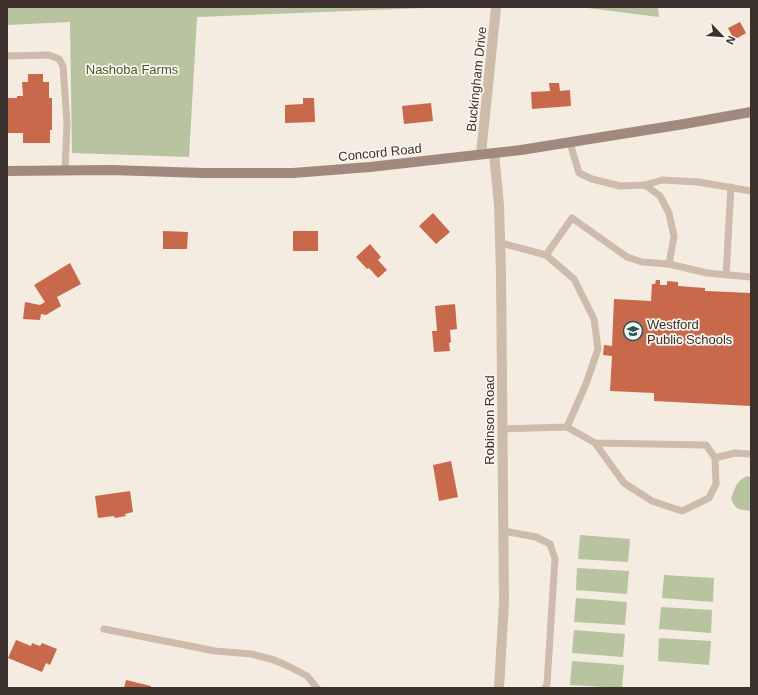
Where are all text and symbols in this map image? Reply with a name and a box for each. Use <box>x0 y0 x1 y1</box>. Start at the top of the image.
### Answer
north arrow <box>702 16 742 56</box>
street label: Buckingham Drive <box>464 26 489 132</box>
text: N <box>724 34 738 46</box>
park label: Nashoba Farms <box>86 62 179 77</box>
street label: Concord Road <box>338 141 423 164</box>
place label: Westford Public Schools <box>647 317 733 347</box>
school or university icon: Westford Public Schools <box>622 320 644 342</box>
street label: Robinson Road <box>482 375 497 465</box>

